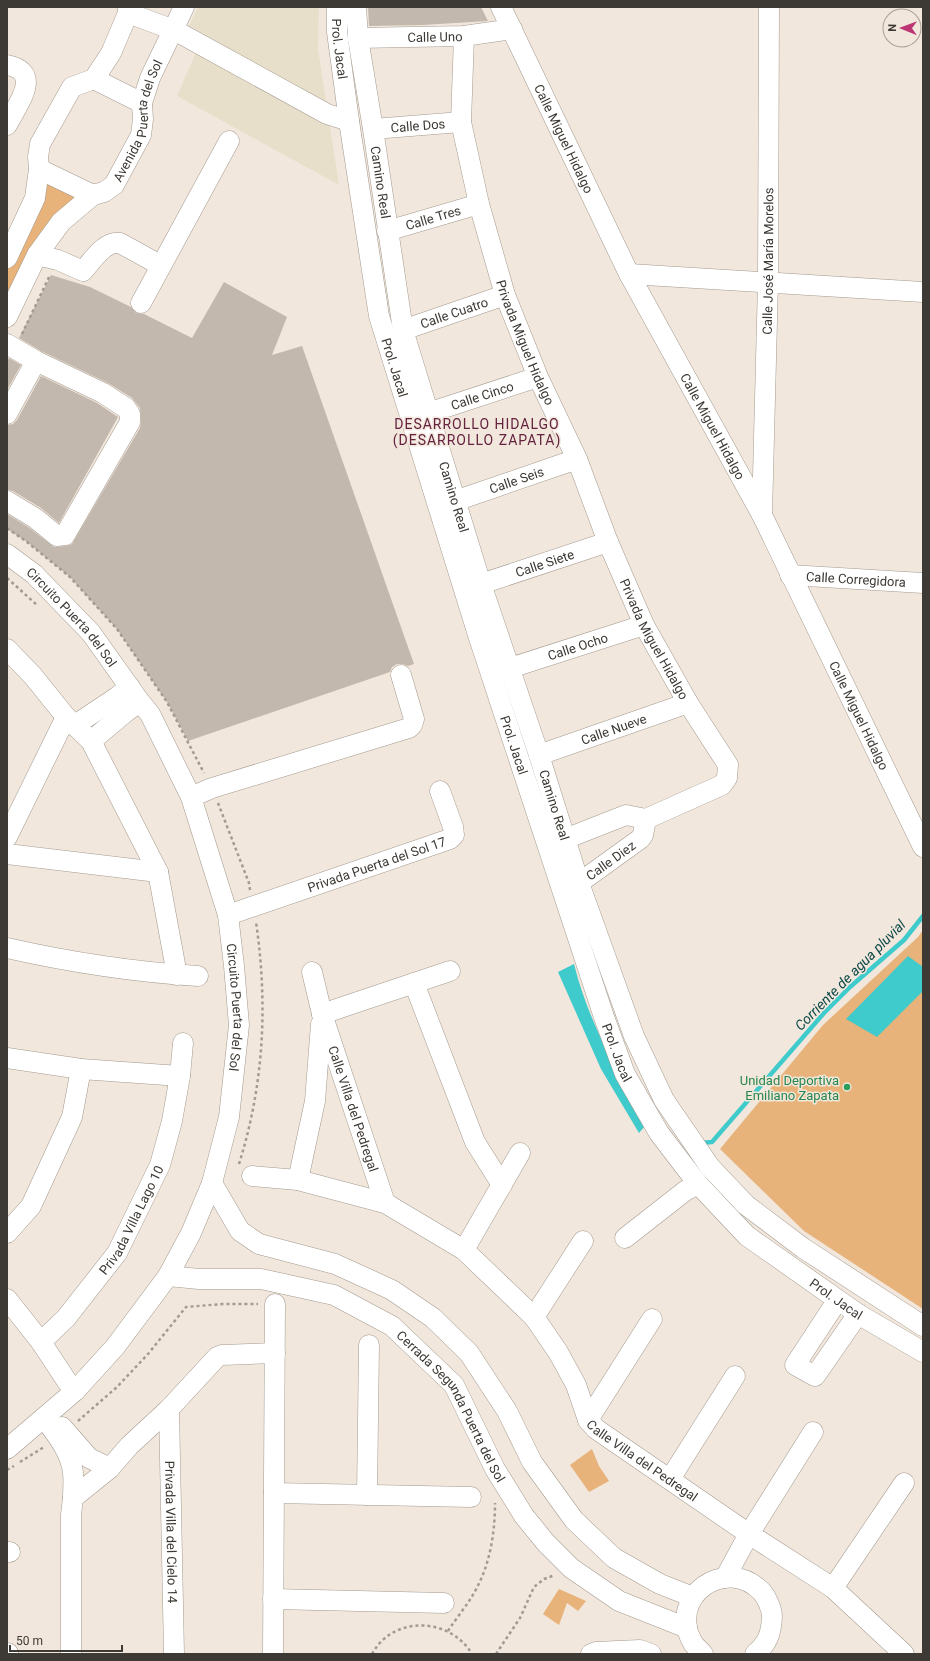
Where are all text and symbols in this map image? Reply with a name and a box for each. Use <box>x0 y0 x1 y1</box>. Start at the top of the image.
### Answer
north arrow <box>882 8 922 48</box>
street label: Prol. Jacal <box>329 18 351 80</box>
text: N <box>886 24 899 32</box>
street label: Calle Uno <box>407 29 463 45</box>
street label: Avenida Puerta del Sol <box>110 57 165 184</box>
street label: Calle Miguel Hidalgo <box>532 82 597 196</box>
street label: Calle Dos <box>390 116 446 135</box>
street label: Camino Real <box>368 145 394 219</box>
street label: Calle José María Morelos <box>759 187 776 335</box>
street label: Calle Tres <box>404 202 463 233</box>
street label: Privada Miguel Hidalgo <box>494 278 558 407</box>
street label: Calle Cuatro <box>418 294 490 331</box>
street label: Prol. Jacal <box>379 336 411 399</box>
street label: Calle Miguel Hidalgo <box>678 370 748 482</box>
street label: Calle Cinco <box>449 378 515 413</box>
district label: DESARROLLO HIDALGO (DESARROLLO ZAPATA) <box>393 416 561 449</box>
street label: Camino Real <box>436 460 472 534</box>
street label: Calle Seis <box>487 463 546 496</box>
street label: Calle Siete <box>513 546 576 580</box>
street label: Circuito Puerta del Sol <box>24 564 120 670</box>
street label: Calle Corregidora <box>806 568 906 589</box>
street label: Privada Miguel Hidalgo <box>617 576 692 702</box>
street label: Calle Ocho <box>546 630 610 663</box>
street label: Calle Miguel Hidalgo <box>826 658 892 772</box>
street label: Calle Nueve <box>579 711 648 747</box>
street label: Prol. Jacal <box>498 714 531 776</box>
street label: Camino Real <box>537 768 573 842</box>
street label: Privada Puerta del Sol 17 <box>305 834 448 895</box>
street label: Calle Diez <box>583 837 639 883</box>
water label: Corriente de agua pluvial <box>791 916 909 1034</box>
street label: Circuito Puerta del Sol <box>224 943 247 1072</box>
street label: Prol. Jacal <box>599 1021 635 1084</box>
street label: Calle Villa del Pedregal <box>326 1044 382 1174</box>
place label: Unidad Deportiva Emiliano Zapata <box>740 1073 839 1103</box>
marker: Unidad Deportiva Emiliano Zapata <box>842 1082 852 1092</box>
street label: Privada Villa Lago 10 <box>96 1163 166 1277</box>
street label: Prol. Jacal <box>807 1275 865 1323</box>
street label: Cerrada Segunda Puerta del Sol <box>394 1327 509 1485</box>
street label: Calle Villa del Pedregal <box>584 1417 701 1504</box>
street label: Privada Villa del Cielo 14 <box>163 1461 180 1604</box>
scale bar <box>10 1627 122 1653</box>
text: 50 m <box>16 1634 43 1648</box>

